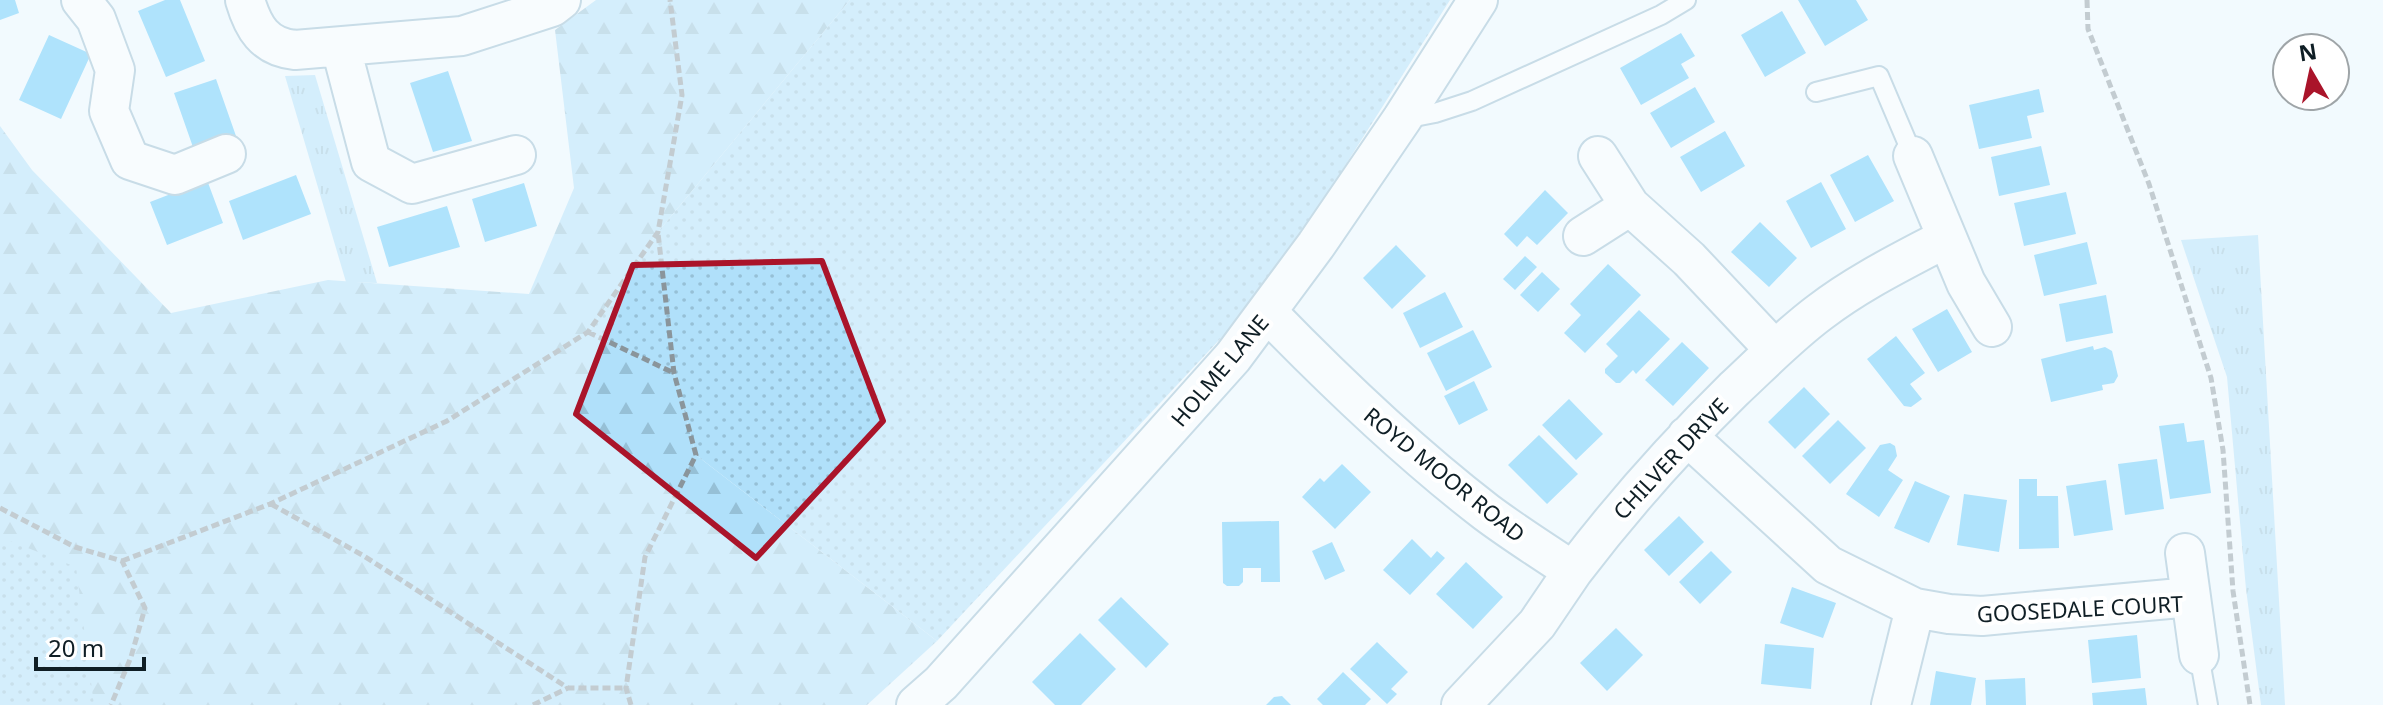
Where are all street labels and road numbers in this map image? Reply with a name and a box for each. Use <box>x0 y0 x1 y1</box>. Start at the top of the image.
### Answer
street label: HOLME LANE <box>1163 308 1275 432</box>
street label: CHILVER DRIVE <box>1606 391 1734 525</box>
street label: ROYD MOOR ROAD <box>1358 400 1532 548</box>
street label: GOOSEDALE COURT <box>1976 588 2184 628</box>

